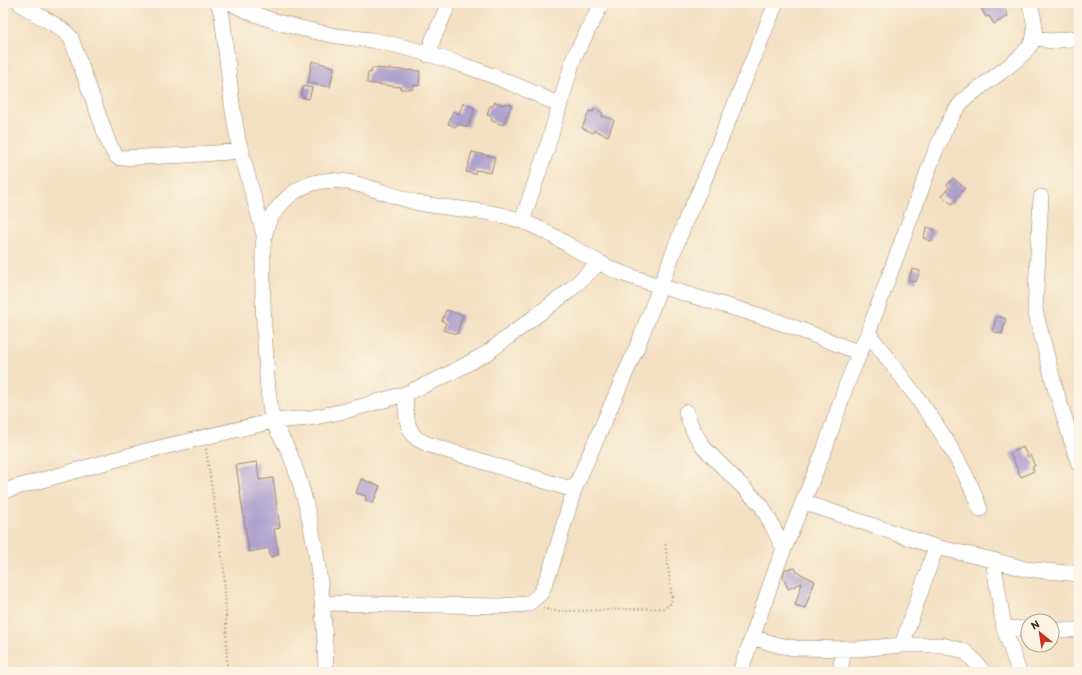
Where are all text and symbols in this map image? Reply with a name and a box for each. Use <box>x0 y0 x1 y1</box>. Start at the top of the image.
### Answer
north arrow <box>1020 613 1060 653</box>
text: N <box>1029 617 1042 632</box>

